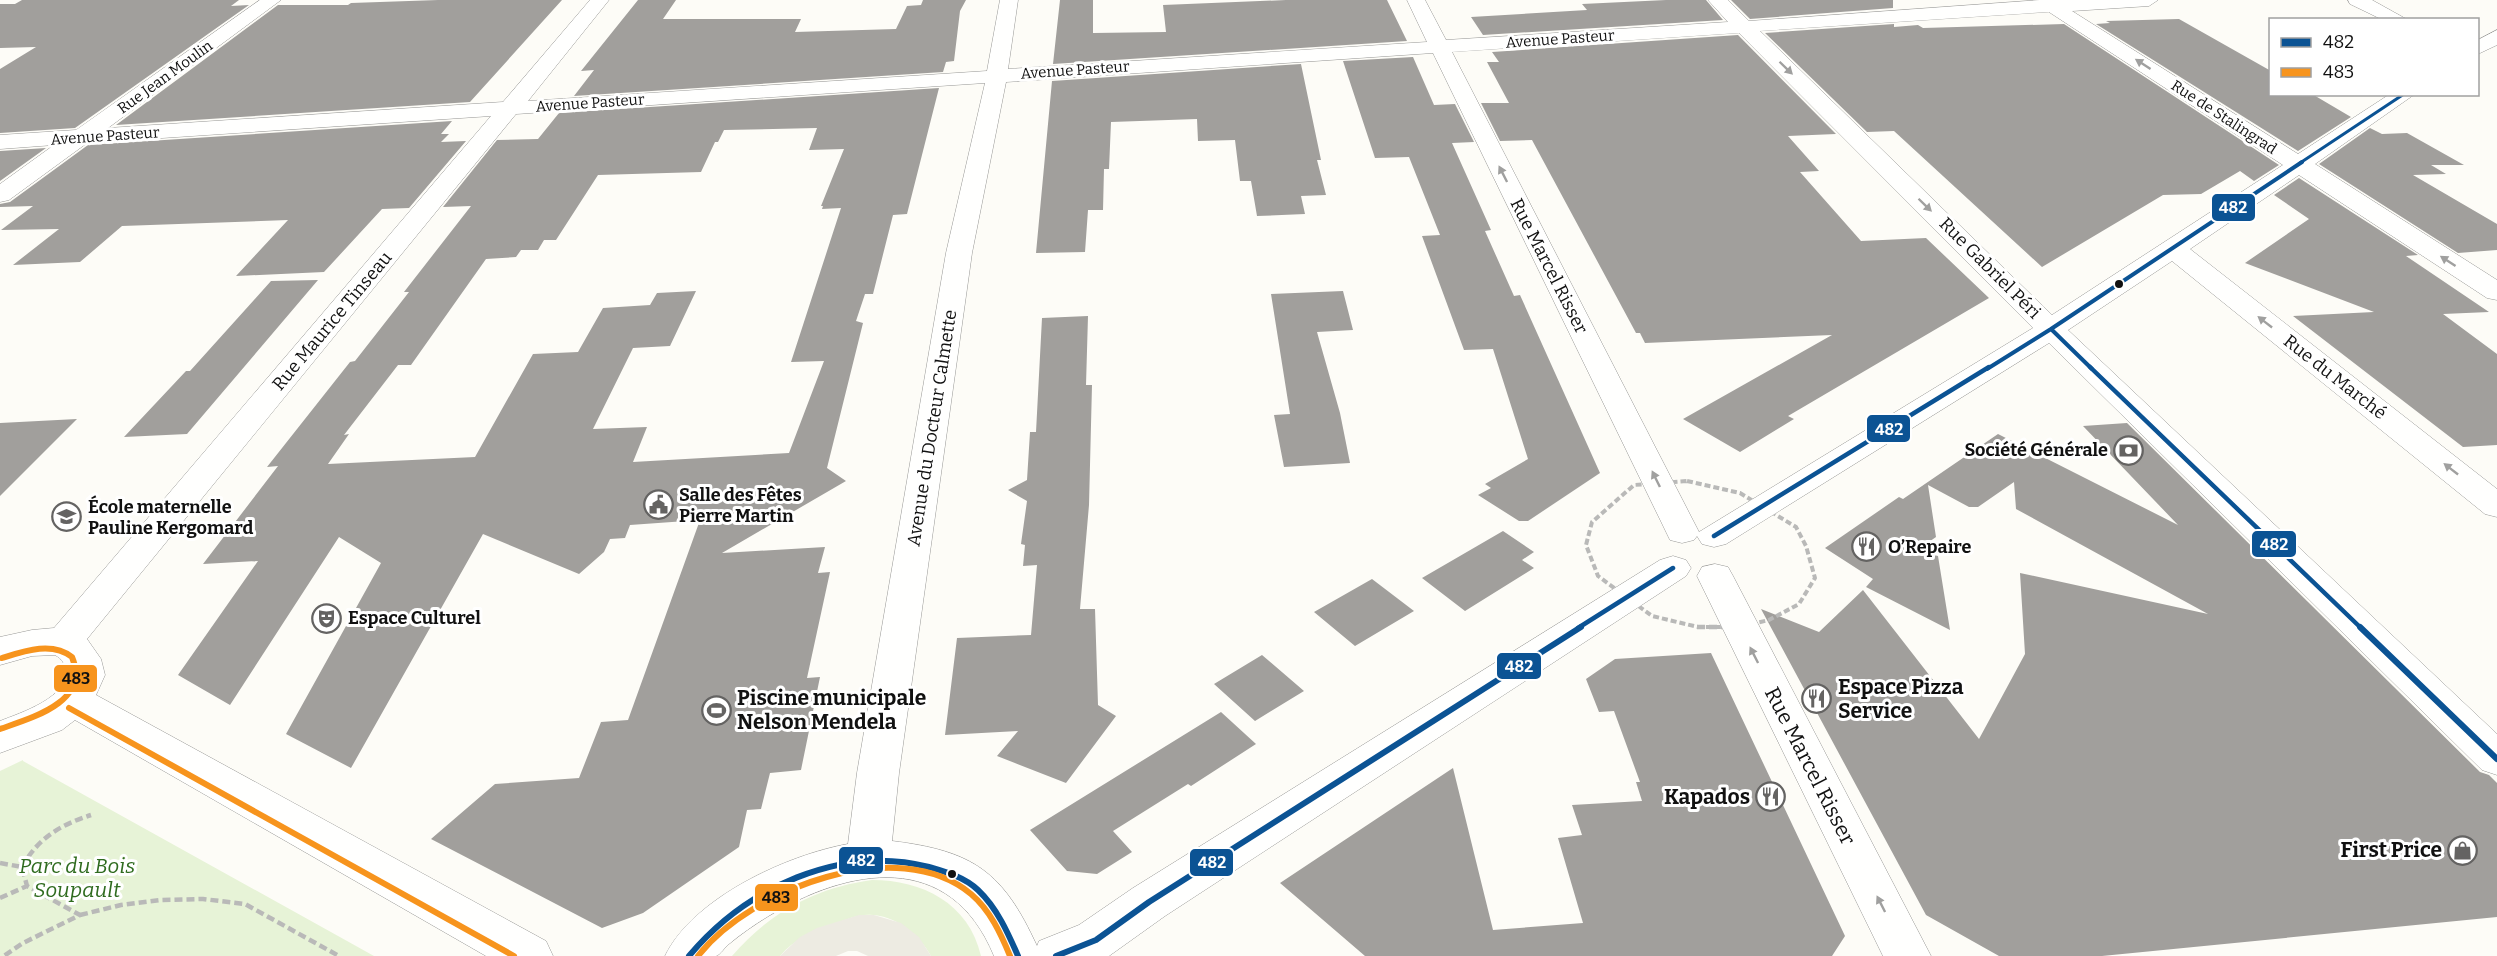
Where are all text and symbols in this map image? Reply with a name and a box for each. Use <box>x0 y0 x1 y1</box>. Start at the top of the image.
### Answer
legend <box>2269 18 2479 96</box>
street label: Avenue Pasteur <box>1505 26 1615 52</box>
text: 482 <box>2323 31 2354 53</box>
street label: Rue Jean Moulin <box>114 36 216 118</box>
street label: Avenue Pasteur <box>1020 57 1130 83</box>
one-way arrow <box>2134 59 2151 70</box>
one-way arrow <box>1778 61 1793 75</box>
text: 483 <box>2323 61 2354 83</box>
street label: Rue de Stalingrad <box>2168 76 2280 158</box>
street label: Avenue Pasteur <box>535 90 645 116</box>
street label: Avenue Pasteur <box>50 123 160 149</box>
one-way arrow <box>1498 165 1508 182</box>
line badge: 482 <box>2211 193 2256 222</box>
street label: Rue Marcel Risser <box>1505 195 1593 337</box>
one-way arrow <box>1918 197 1932 212</box>
text: 482 <box>2219 198 2247 217</box>
street label: Rue Gabriel Péri <box>1935 213 2045 323</box>
street label: Rue Maurice Tinseau <box>267 247 397 395</box>
one-way arrow <box>2440 255 2456 266</box>
unlabelled marker <box>2113 278 2125 290</box>
street label: Avenue du Docteur Calmette <box>902 308 962 548</box>
one-way arrow <box>2258 317 2273 329</box>
street label: Rue du Marché <box>2279 330 2391 424</box>
line badge: 482 <box>1866 414 1911 443</box>
text: 482 <box>1875 420 1903 439</box>
bank icon: Société Générale <box>2113 434 2145 466</box>
place label: Société Générale <box>1964 439 2108 461</box>
one-way arrow <box>2443 463 2459 476</box>
one-way arrow <box>1651 471 1661 488</box>
place label: Salle des Fêtes Pierre Martin <box>679 484 802 527</box>
public building icon: Salle des Fêtes Pierre Martin <box>642 489 674 521</box>
place label: École maternelle Pauline Kergomard <box>88 495 253 539</box>
school or university icon: École maternelle Pauline Kergomard <box>51 501 83 533</box>
line badge: 482 <box>2251 530 2297 558</box>
restaurant icon: O’Repaire <box>1851 531 1883 563</box>
text: 482 <box>2260 535 2288 554</box>
place label: O’Repaire <box>1888 536 1972 558</box>
theatre icon: Espace Culturel <box>311 602 343 634</box>
place label: Espace Culturel <box>348 607 481 629</box>
one-way arrow <box>1749 647 1758 664</box>
line badge: 482 <box>1496 652 1542 680</box>
text: 482 <box>1505 657 1533 676</box>
line badge: 483 <box>53 664 98 693</box>
text: 483 <box>62 669 90 688</box>
place label: Espace Pizza Service <box>1838 674 1964 724</box>
street label: Rue Marcel Risser <box>1759 683 1861 849</box>
restaurant icon: Espace Pizza Service <box>1801 683 1833 715</box>
place label: Piscine municipale Nelson Mendela <box>737 685 926 735</box>
sports icon: Piscine municipale Nelson Mendela <box>700 694 732 726</box>
restaurant icon: Kapados <box>1755 781 1787 813</box>
place label: Kapados <box>1664 784 1750 810</box>
shop icon: First Price <box>2447 834 2479 866</box>
place label: First Price <box>2341 837 2442 863</box>
line badge: 482 <box>838 846 884 875</box>
line badge: 482 <box>1189 848 1234 877</box>
text: 482 <box>847 851 875 870</box>
park label: Parc du Bois Soupault <box>19 853 135 903</box>
text: 482 <box>1198 853 1226 872</box>
unlabelled marker <box>946 868 958 880</box>
line badge: 483 <box>754 883 799 912</box>
text: 483 <box>762 888 790 907</box>
one-way arrow <box>1876 895 1886 913</box>

